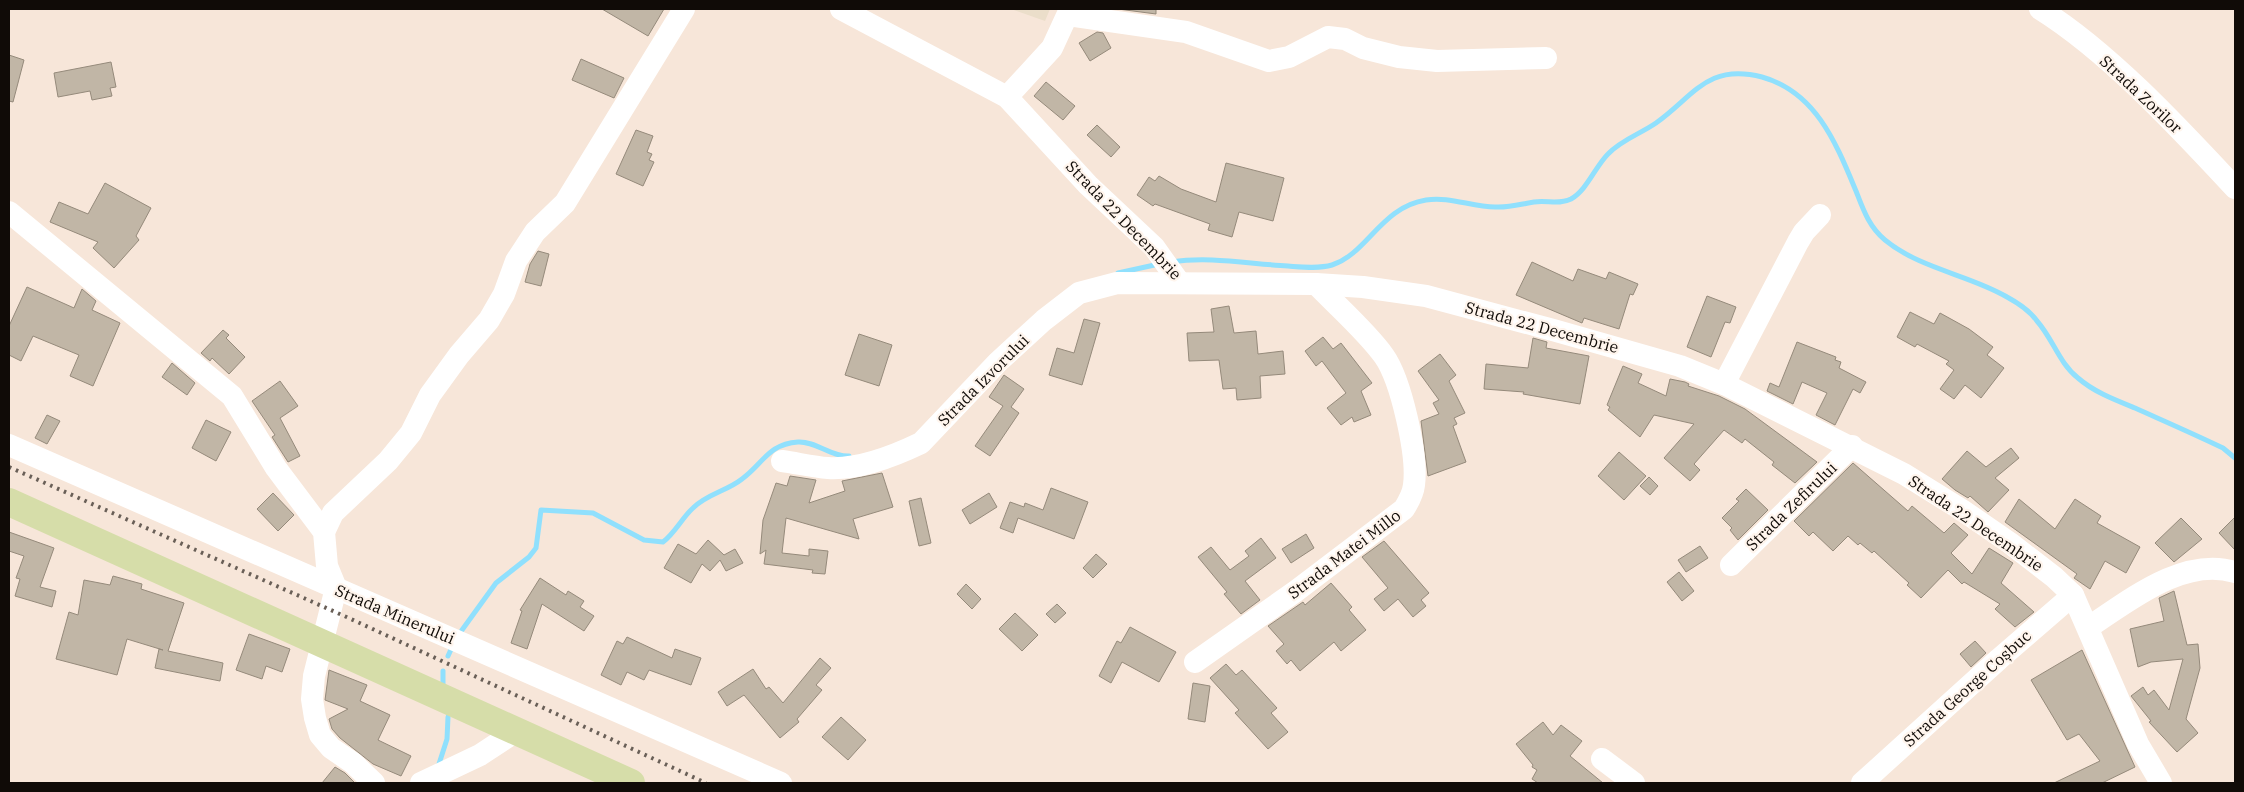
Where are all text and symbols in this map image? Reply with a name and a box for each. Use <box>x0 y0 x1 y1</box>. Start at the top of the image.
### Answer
street label: Strada Zorilor <box>2096 51 2186 137</box>
street label: Strada 22 Decembrie <box>1062 156 1186 284</box>
street label: Strada 22 Decembrie <box>1463 297 1621 357</box>
street label: Strada Izvorului <box>933 330 1033 430</box>
street label: Strada Zefirului <box>1741 457 1841 555</box>
street label: Strada 22 Decembrie <box>1905 471 2047 575</box>
street label: Strada Matei Millo <box>1284 505 1404 603</box>
street label: Strada Minerului <box>332 580 458 648</box>
street label: Strada George Coșbuc <box>1899 625 2035 751</box>

